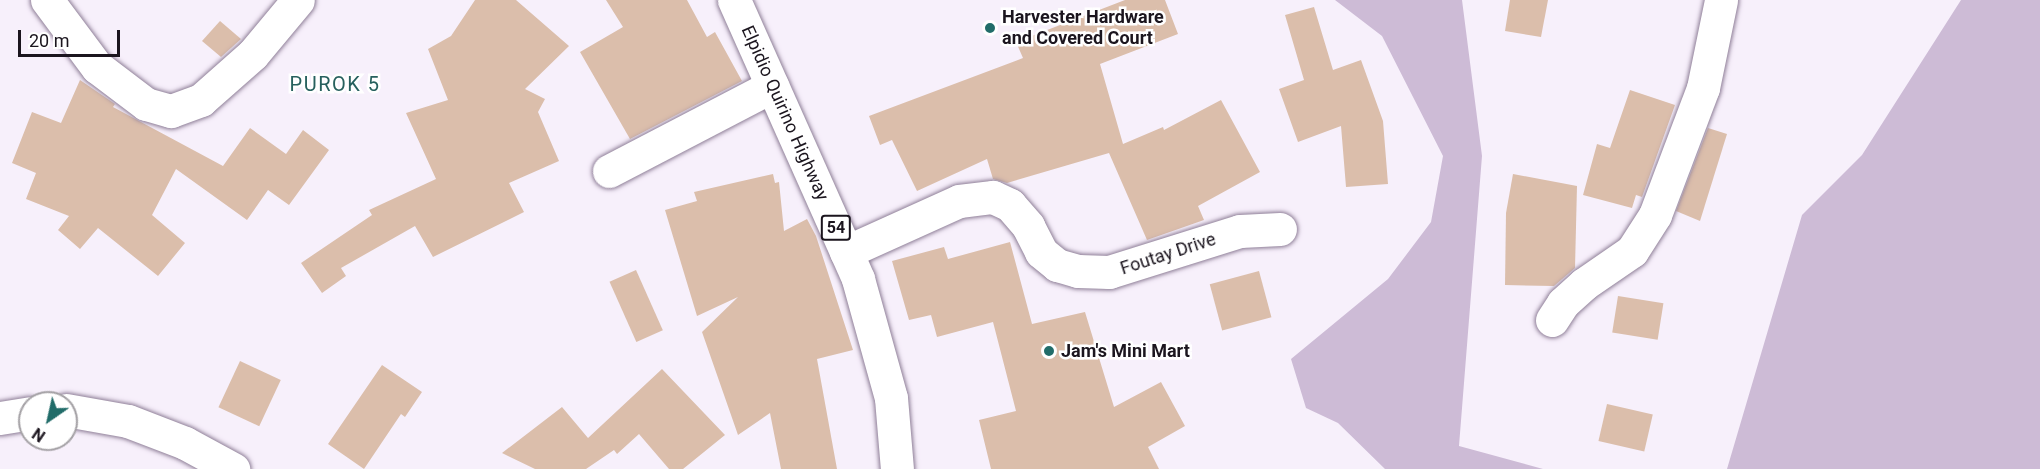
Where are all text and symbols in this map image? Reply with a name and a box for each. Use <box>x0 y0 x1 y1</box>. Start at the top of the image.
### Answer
place label: Harvester Hardware and Covered Court <box>1002 7 1164 50</box>
scale bar <box>21 18 123 56</box>
marker: Harvester Hardware and Covered Court <box>983 21 997 35</box>
street label: Elpidio Quirino Highway <box>737 22 833 204</box>
text: 20 m <box>29 30 69 51</box>
district label: PUROK 5 <box>290 72 380 96</box>
road number: 54 <box>820 215 852 241</box>
street label: Foutay Drive <box>1118 228 1218 280</box>
place label: Jam's Mini Mart <box>1061 340 1190 362</box>
marker: Jam's Mini Mart <box>1042 344 1056 358</box>
north arrow <box>18 391 78 451</box>
text: N <box>29 424 49 446</box>

